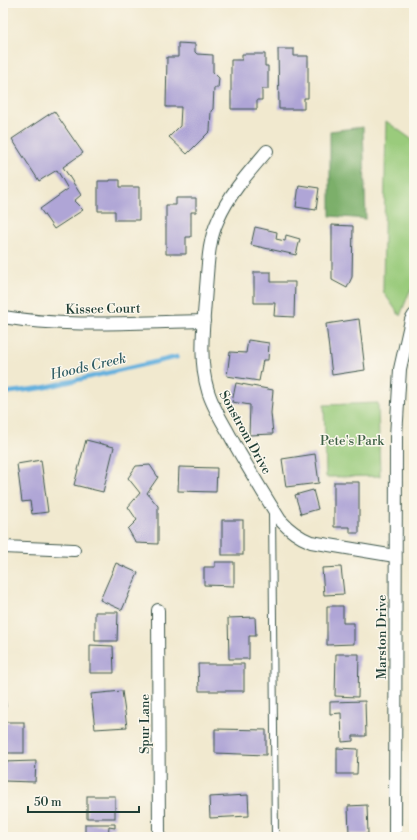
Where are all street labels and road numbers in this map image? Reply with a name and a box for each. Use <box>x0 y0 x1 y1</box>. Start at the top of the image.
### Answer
street label: Kissee Court <box>65 300 141 318</box>
street label: Sonstrom Drive <box>216 388 275 477</box>
street label: Marston Drive <box>374 594 390 679</box>
street label: Spur Lane <box>137 693 153 754</box>

